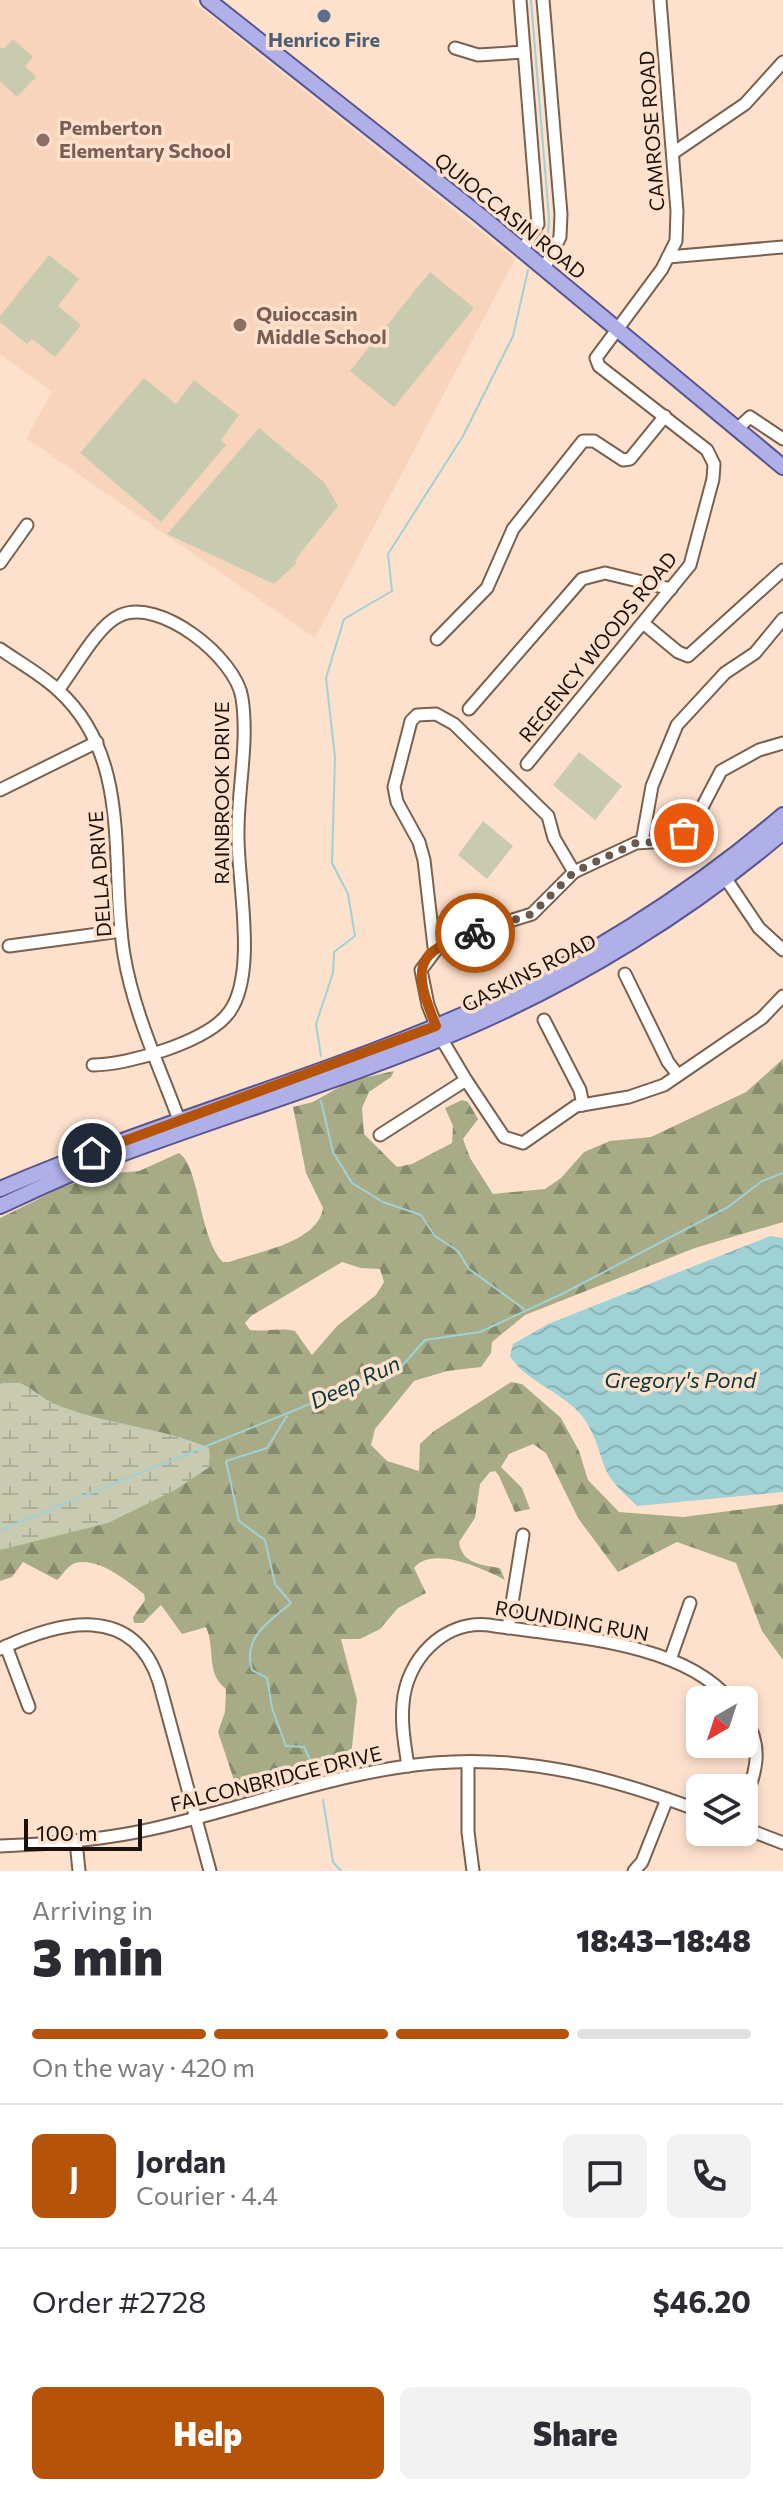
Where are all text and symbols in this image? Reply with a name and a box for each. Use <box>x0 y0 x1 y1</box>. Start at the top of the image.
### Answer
marker: Henrico Fire <box>315 7 333 25</box>
place label: Henrico Fire <box>268 27 380 51</box>
street label: CAMROSE ROAD <box>633 50 669 212</box>
place label: Pemberton Elementary School <box>59 115 231 162</box>
marker: Pemberton Elementary School <box>34 131 52 149</box>
street label: QUIOCCASIN ROAD <box>430 147 591 284</box>
place label: Quioccasin Middle School <box>256 301 387 348</box>
marker: Quioccasin Middle School <box>231 316 249 334</box>
street label: REGENCY WOODS ROAD <box>513 546 681 746</box>
street label: RAINBROOK DRIVE <box>209 701 233 885</box>
pin <box>650 799 718 867</box>
street label: DELLA DRIVE <box>83 810 115 938</box>
icon: bag <box>662 811 706 855</box>
courier <box>435 893 515 973</box>
icon: bike <box>453 911 497 955</box>
street label: GASKINS ROAD <box>458 928 600 1016</box>
pin <box>58 1119 126 1187</box>
icon: home <box>70 1131 114 1175</box>
water label: Deep Run <box>306 1349 404 1414</box>
water label: Gregory's Pond <box>604 1366 757 1393</box>
street label: ROUNDING RUN <box>493 1595 651 1645</box>
north arrow <box>686 1686 758 1758</box>
map controls <box>686 1686 758 1846</box>
street label: FALCONBRIDGE DRIVE <box>168 1740 384 1816</box>
button: layers <box>686 1774 758 1846</box>
scale bar <box>24 1815 142 1851</box>
text: 100 m <box>36 1819 98 1846</box>
text: Arriving in <box>32 1894 153 1925</box>
text: 18:43–18:48 <box>576 1921 751 1958</box>
text: 3 min <box>32 1923 163 1987</box>
text: On the way · 420 m <box>32 2051 255 2082</box>
button: chat <box>563 2134 647 2218</box>
button: phone <box>667 2134 751 2218</box>
text: Jordan <box>136 2142 226 2179</box>
text: J <box>69 2158 79 2195</box>
text: Courier · 4.4 <box>136 2179 278 2210</box>
text: Order #2728 <box>32 2282 207 2319</box>
text: $46.20 <box>653 2282 751 2319</box>
button: Help <box>32 2387 384 2479</box>
button: Share <box>400 2387 751 2479</box>

